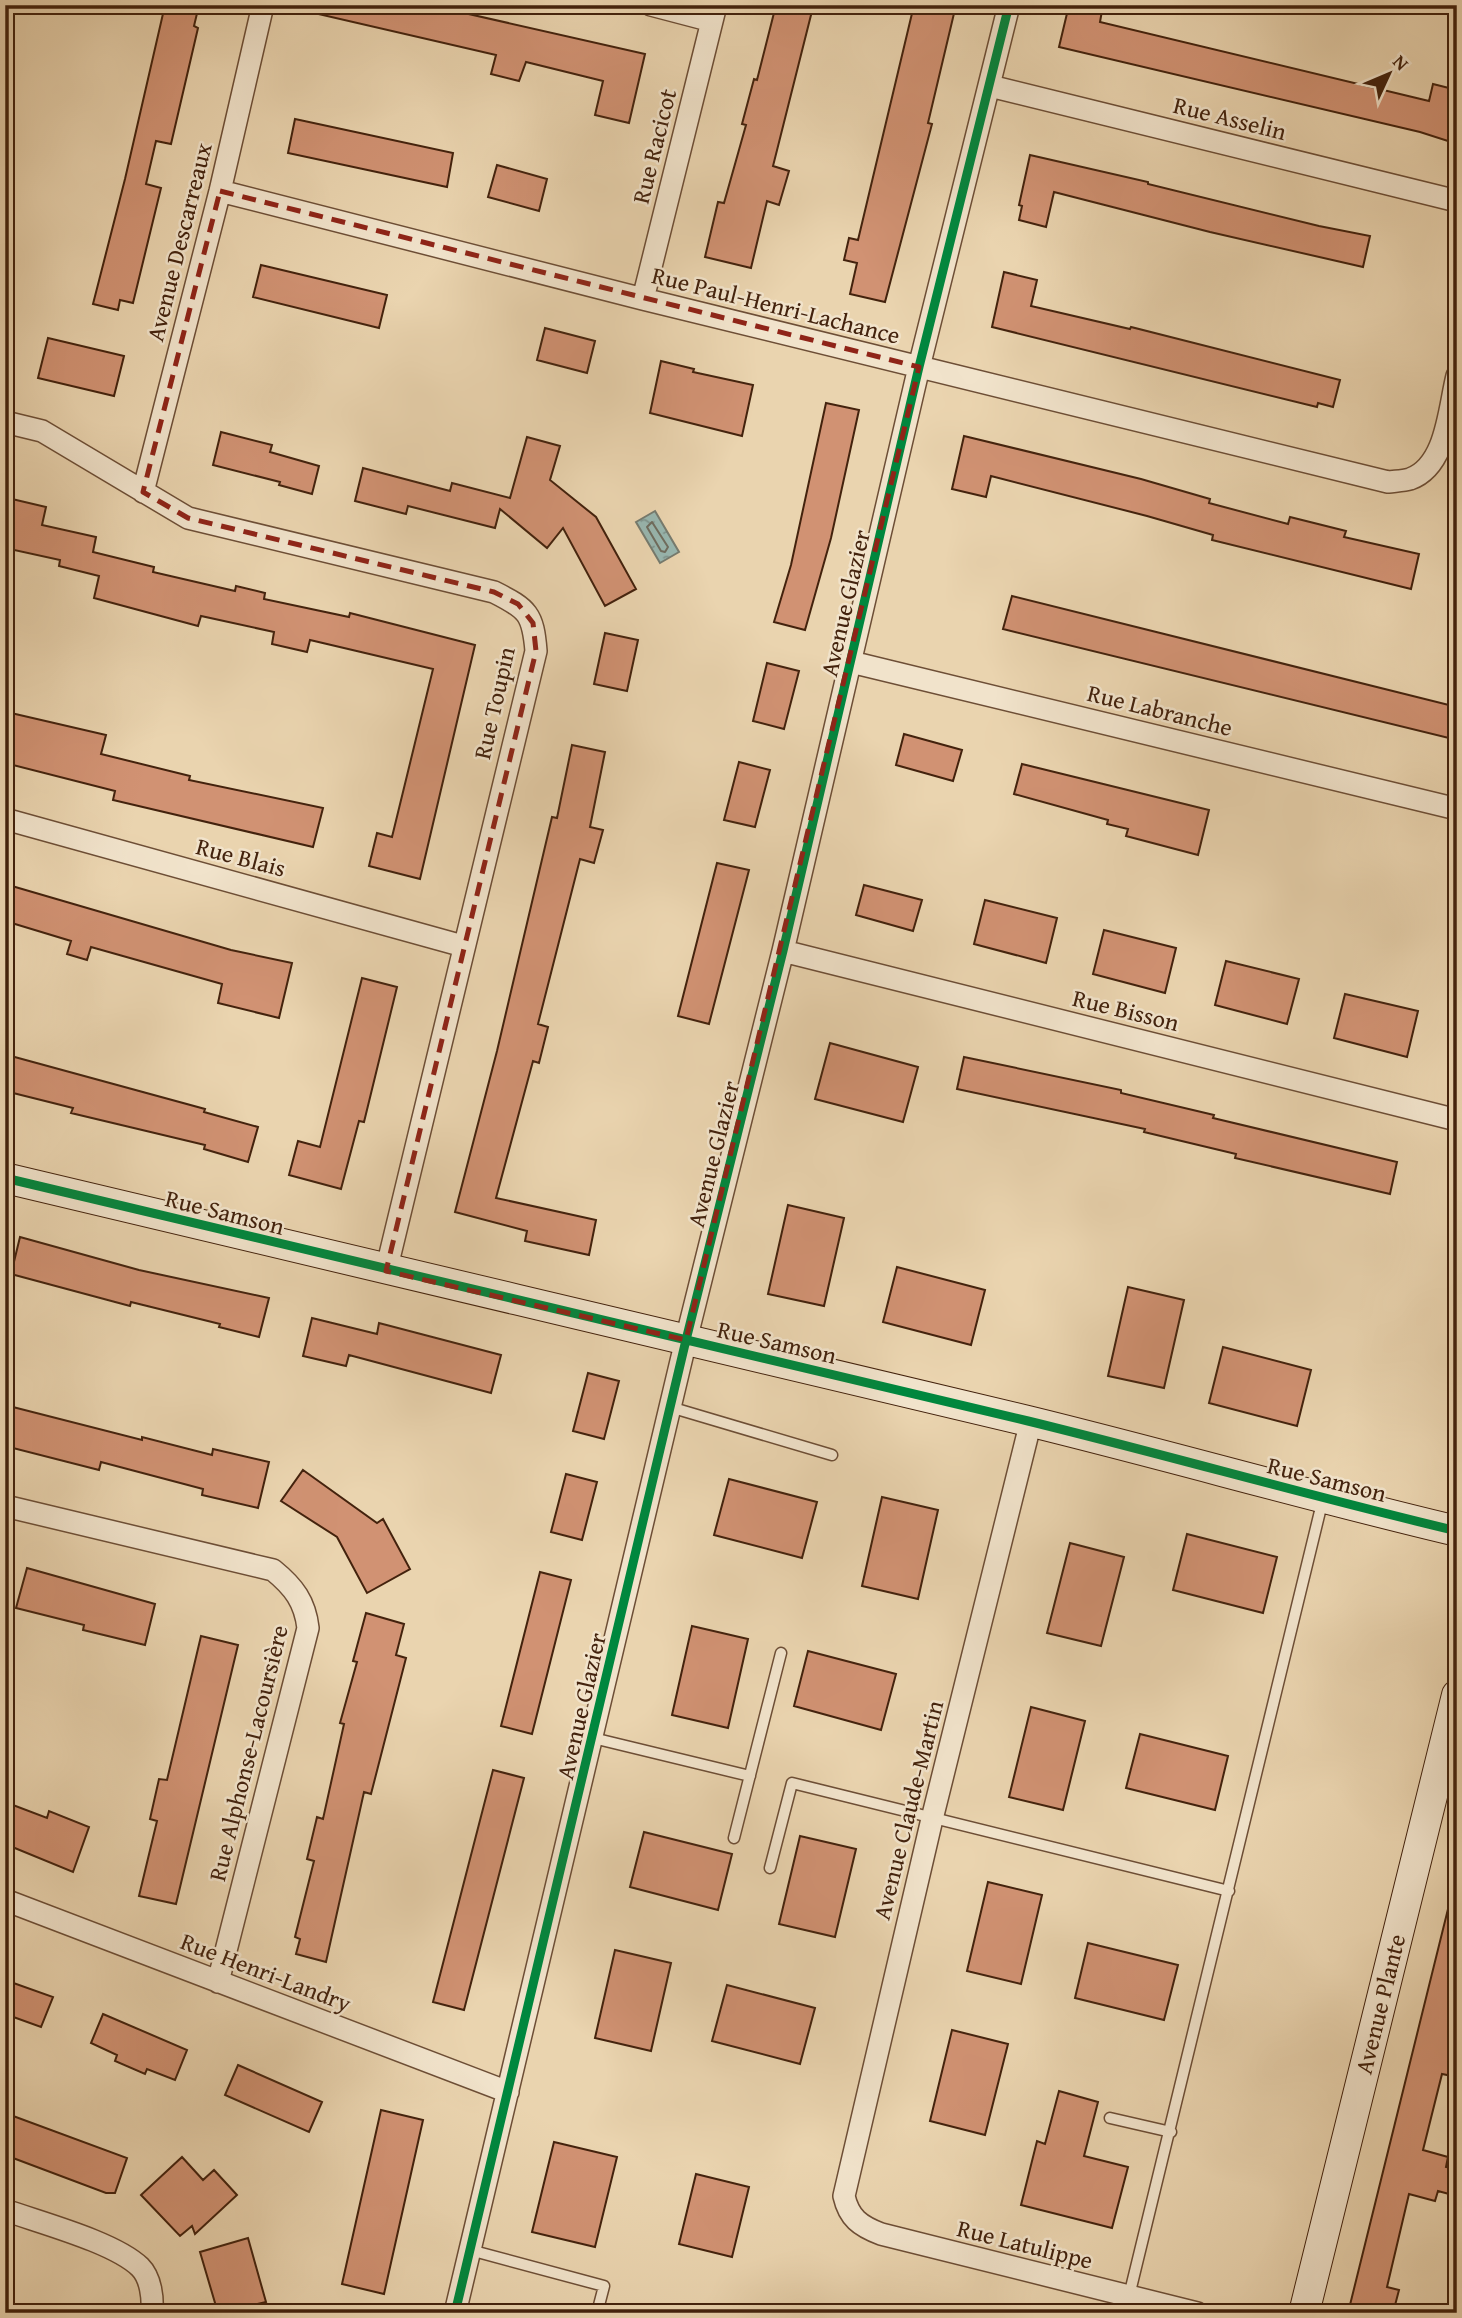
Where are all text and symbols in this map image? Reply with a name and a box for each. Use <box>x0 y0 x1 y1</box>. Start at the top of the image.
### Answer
north arrow <box>1354 38 1424 108</box>
text: N <box>1387 48 1416 77</box>
street label: Rue Racicot <box>623 84 685 207</box>
street label: Rue Asselin <box>1170 87 1291 149</box>
street label: Avenue Descarreaux <box>137 138 221 345</box>
street label: Rue Paul-Henri-Lachance <box>648 257 904 353</box>
street label: Avenue Glazier <box>811 526 879 680</box>
street label: Rue Toupin <box>464 643 524 763</box>
street label: Rue Labranche <box>1084 675 1236 745</box>
street label: Rue Blais <box>192 828 290 886</box>
street label: Rue Bisson <box>1069 980 1183 1040</box>
street label: Avenue Glazier <box>678 1077 748 1231</box>
street label: Rue Samson <box>162 1180 289 1244</box>
street label: Rue Samson <box>714 1311 841 1373</box>
street label: Rue Samson <box>1264 1447 1391 1511</box>
street label: Rue Alphonse-Lacoursière <box>199 1621 297 1885</box>
street label: Avenue Glazier <box>547 1629 615 1783</box>
street label: Avenue Claude-Martin <box>864 1696 952 1923</box>
street label: Rue Henri-Landry <box>176 1923 356 2021</box>
street label: Avenue Plante <box>1346 1930 1414 2078</box>
street label: Rue Latulippe <box>954 2210 1096 2278</box>

